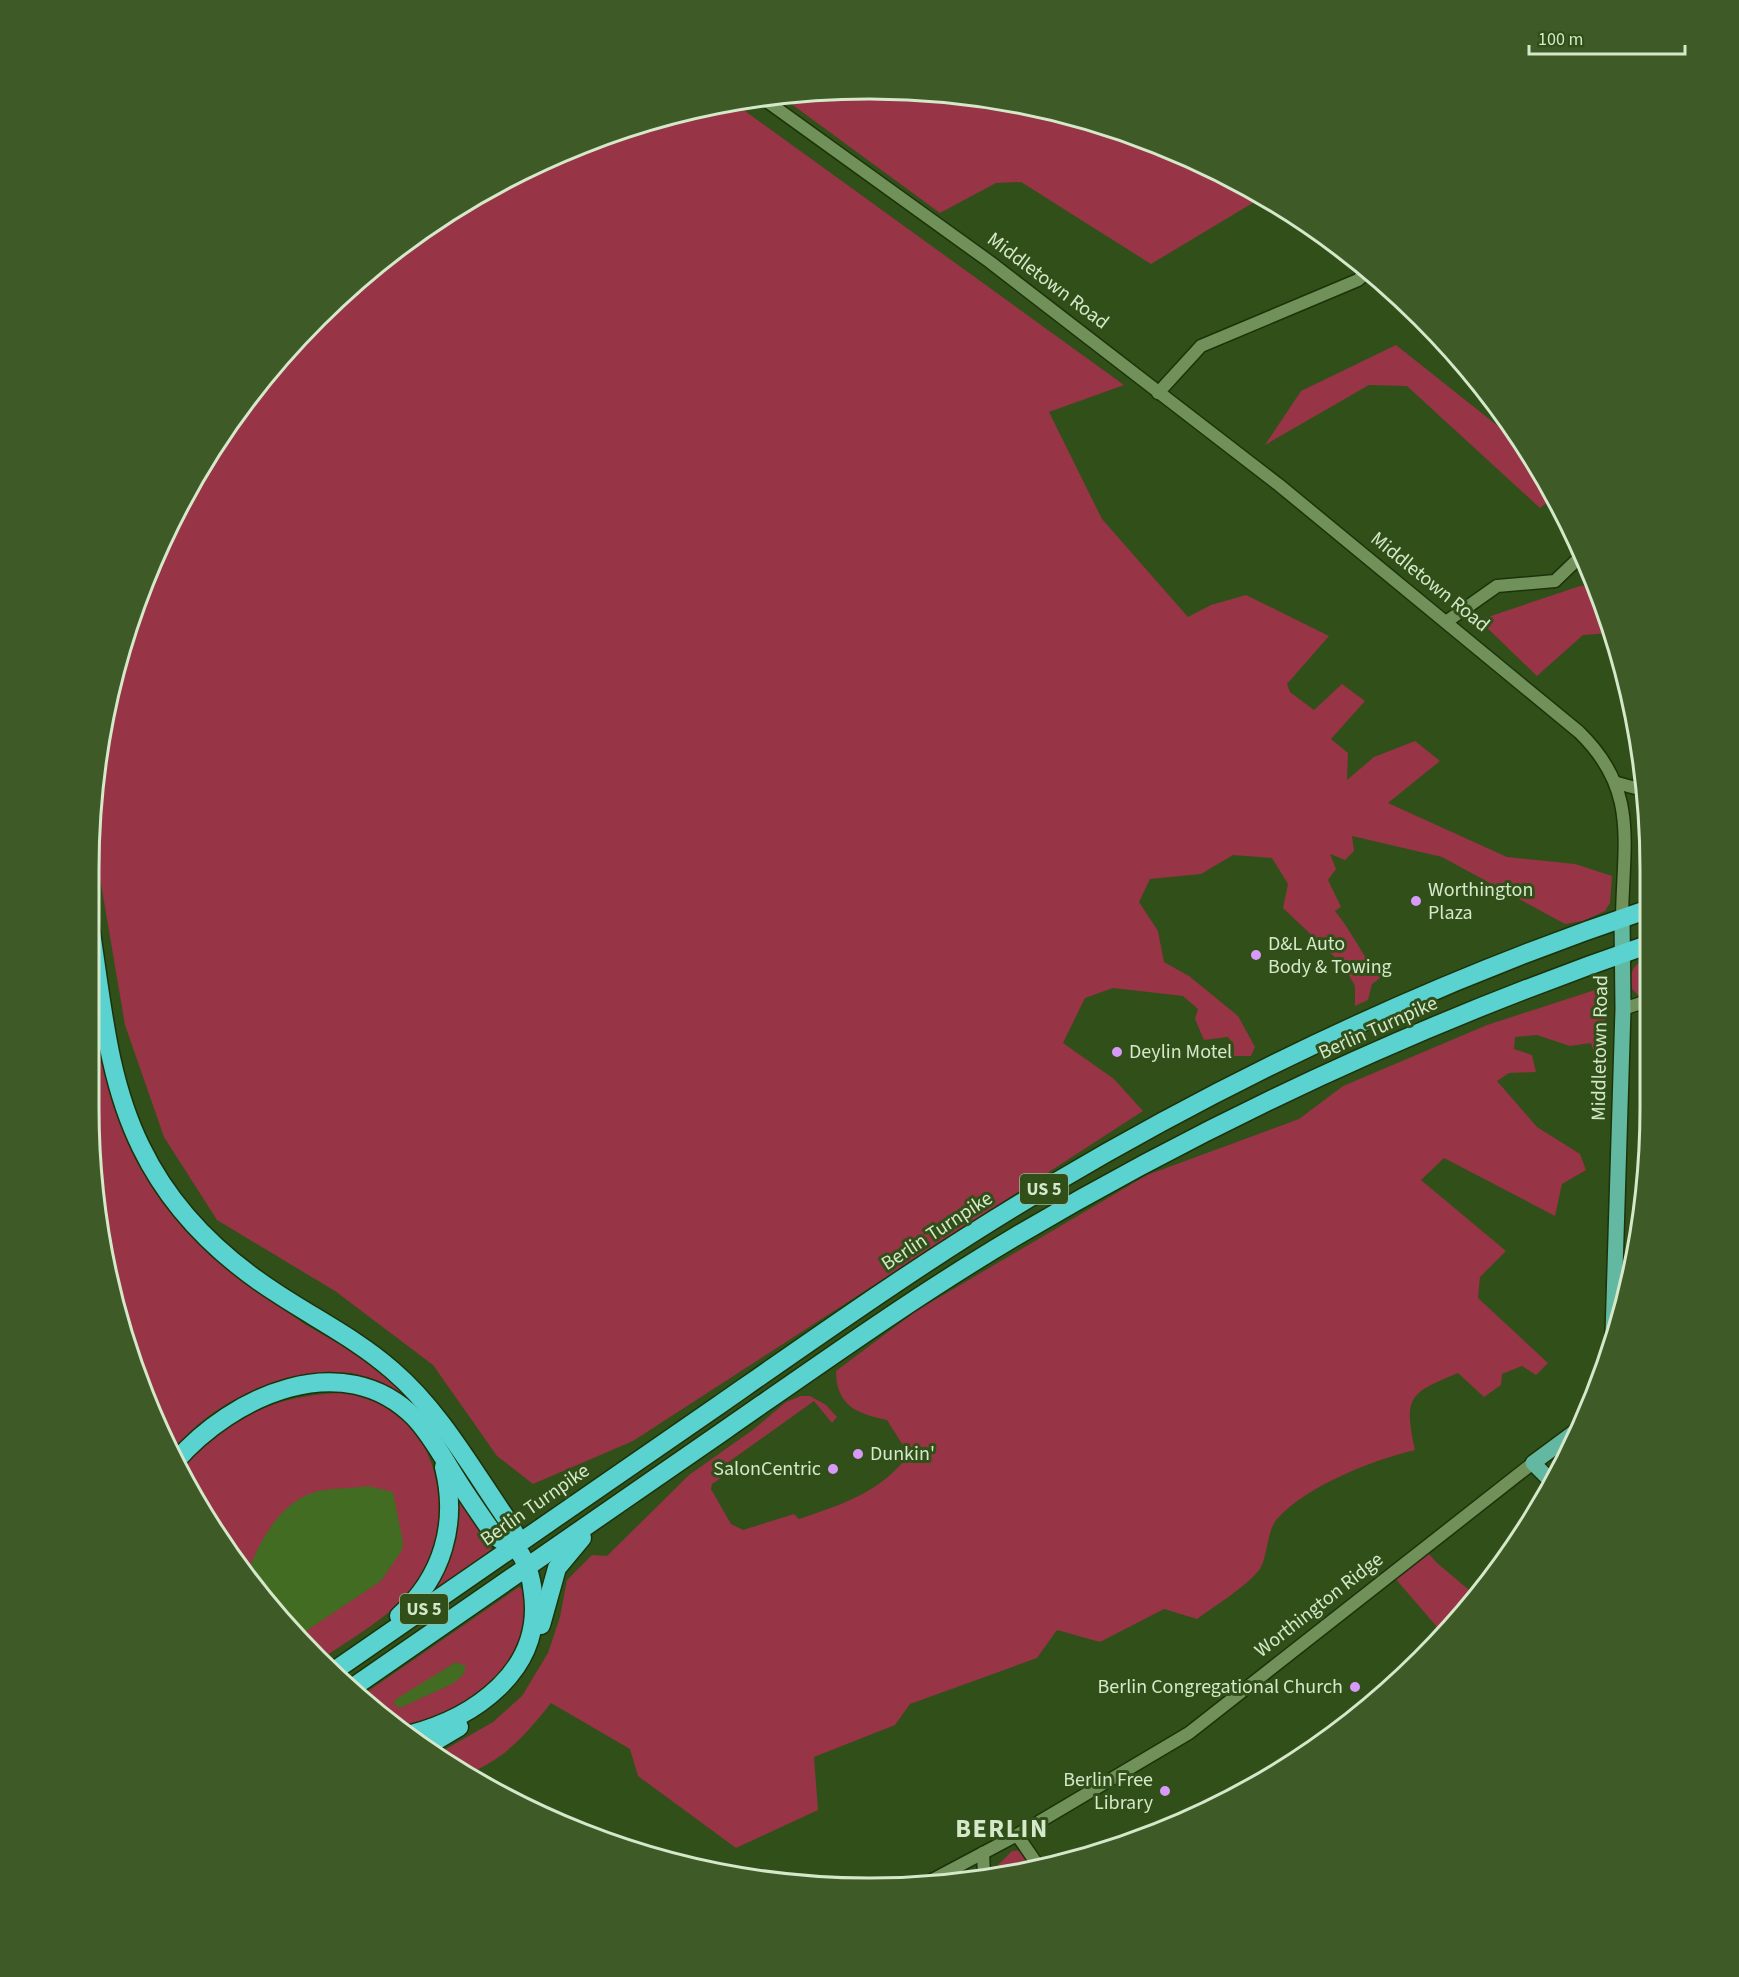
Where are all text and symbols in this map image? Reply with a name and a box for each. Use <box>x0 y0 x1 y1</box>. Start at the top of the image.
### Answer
scale bar <box>1529 18 1685 56</box>
text: 100 m <box>1538 27 1583 52</box>
street label: Middletown Road <box>981 226 1115 336</box>
street label: Middletown Road <box>1364 525 1496 639</box>
place label: Worthington Plaza <box>1428 876 1533 927</box>
marker: Worthington Plaza <box>1409 894 1423 908</box>
place label: D&L Auto Body & Towing <box>1268 930 1392 981</box>
marker: D&L Auto Body & Towing <box>1249 948 1263 962</box>
street label: Middletown Road <box>1585 975 1615 1121</box>
street label: Berlin Turnpike <box>1314 989 1442 1067</box>
place label: Deylin Motel <box>1129 1038 1232 1066</box>
marker: Deylin Motel <box>1110 1045 1124 1059</box>
road number: US 5 <box>1020 1174 1068 1204</box>
street label: Berlin Turnpike <box>876 1184 998 1277</box>
place label: Dunkin' <box>870 1440 935 1468</box>
marker: Dunkin' <box>851 1447 865 1461</box>
place label: SalonCentric <box>713 1455 821 1483</box>
street label: Berlin Turnpike <box>475 1457 595 1553</box>
marker: SalonCentric <box>826 1462 840 1476</box>
street label: Worthington Ridge <box>1249 1546 1389 1664</box>
road number: US 5 <box>400 1594 448 1624</box>
place label: Berlin Congregational Church <box>1098 1673 1343 1701</box>
marker: Berlin Congregational Church <box>1348 1680 1362 1694</box>
place label: Berlin Free Library <box>1063 1766 1154 1817</box>
marker: Berlin Free Library <box>1158 1784 1172 1798</box>
district label: BERLIN <box>955 1810 1049 1847</box>

